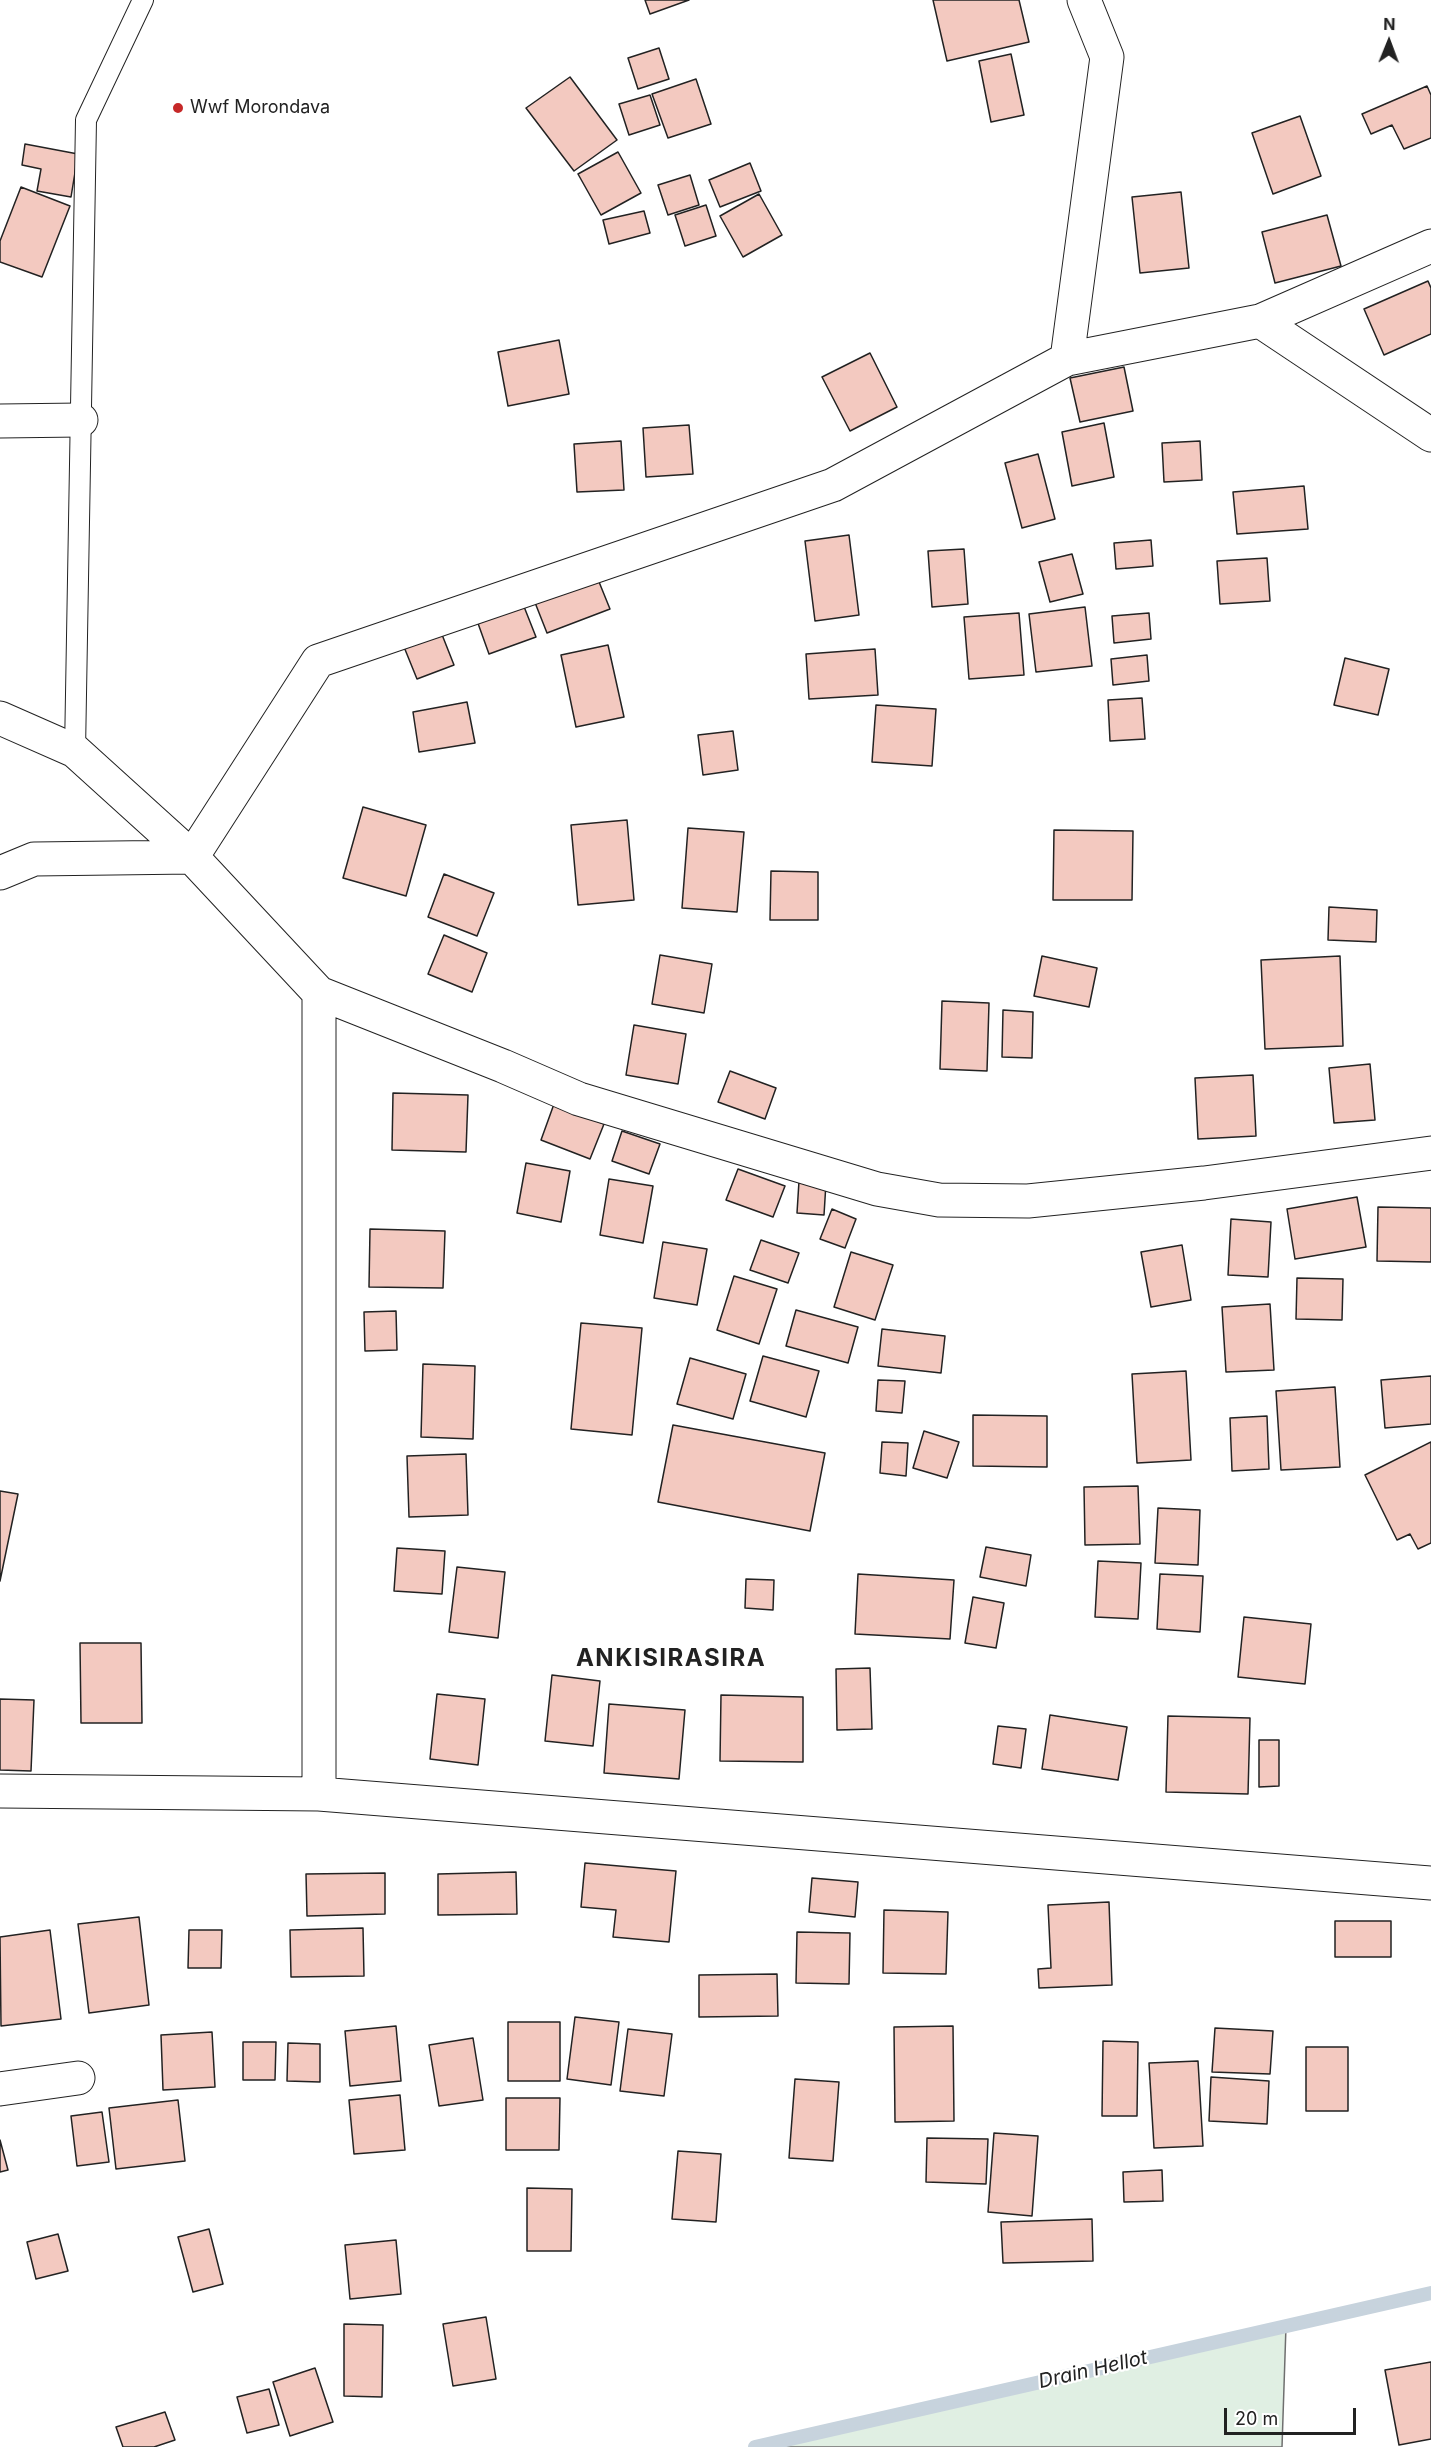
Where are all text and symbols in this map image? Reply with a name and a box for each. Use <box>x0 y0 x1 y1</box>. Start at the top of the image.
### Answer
north arrow <box>1359 12 1419 72</box>
text: N <box>1383 14 1396 34</box>
place label: Wwf Morondava <box>190 97 330 119</box>
marker: Wwf Morondava <box>171 101 185 115</box>
district label: ANKISIRASIRA <box>576 1645 766 1673</box>
water label: Drain Hellot <box>1036 2346 1150 2394</box>
scale bar <box>1227 2396 1359 2434</box>
text: 20 m <box>1235 2408 1278 2429</box>

